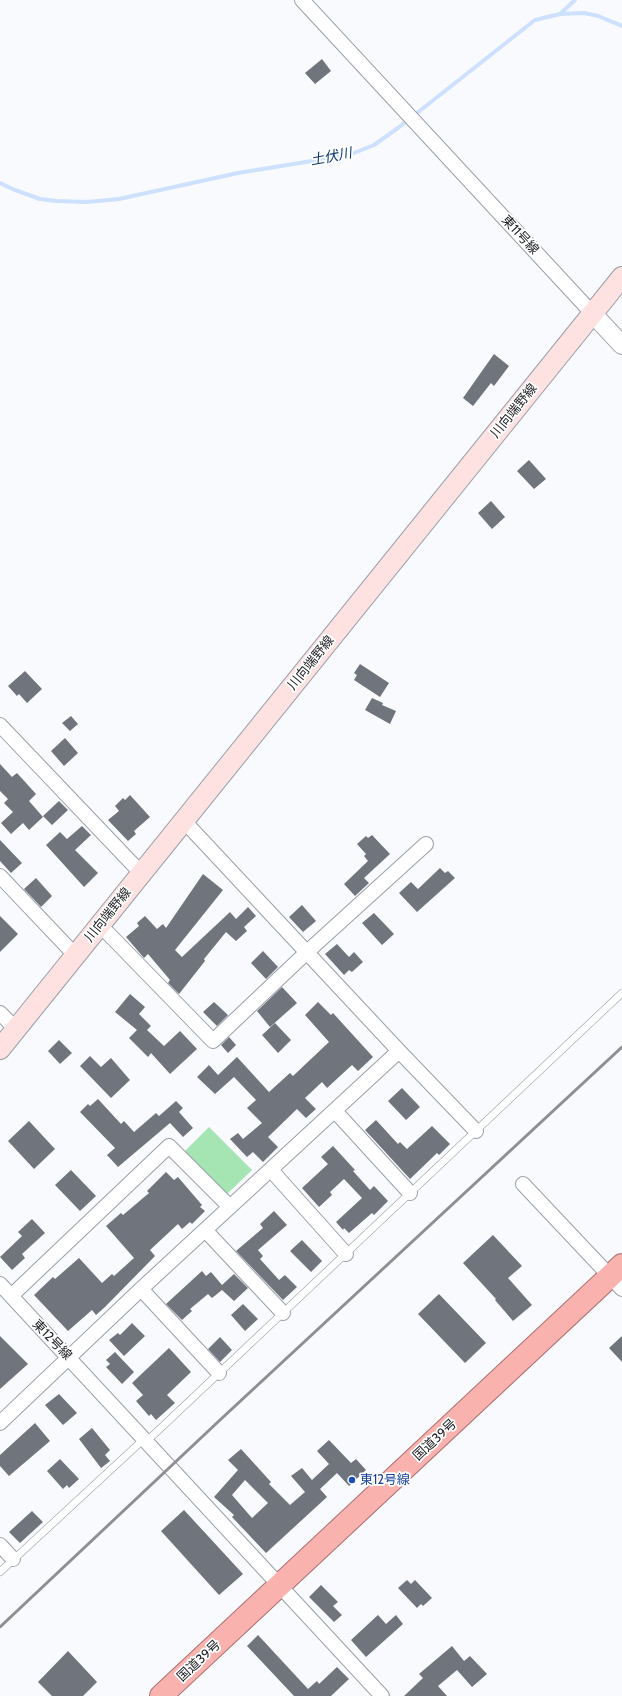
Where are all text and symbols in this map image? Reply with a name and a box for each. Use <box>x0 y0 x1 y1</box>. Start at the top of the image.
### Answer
water label: 土伏川 <box>309 145 353 169</box>
street label: 東11号線 <box>498 212 542 258</box>
street label: 川向端野線 <box>487 381 541 441</box>
street label: 川向端野線 <box>284 633 338 693</box>
street label: 川向端野線 <box>81 885 135 945</box>
street label: 東12号線 <box>29 1317 75 1363</box>
street label: 国道39号 <box>410 1416 460 1464</box>
place label: 東12号線 <box>360 1472 410 1488</box>
marker: 東12号線 <box>347 1475 357 1485</box>
street label: 国道39号 <box>174 1637 224 1685</box>

